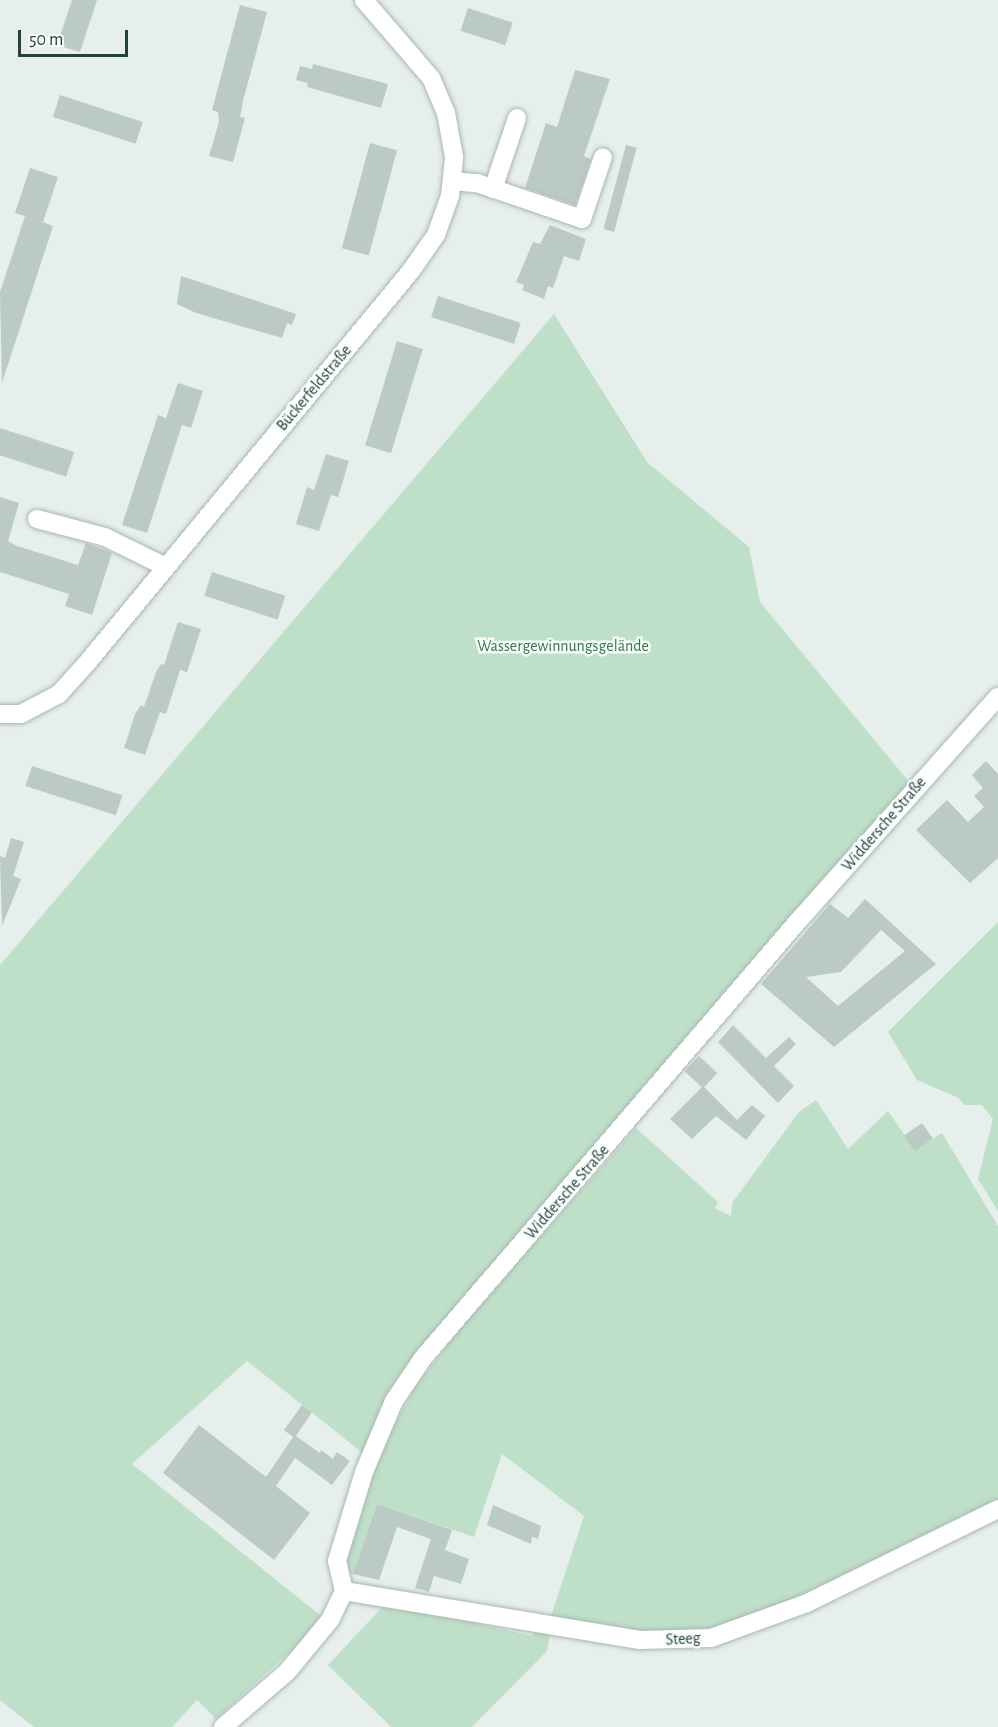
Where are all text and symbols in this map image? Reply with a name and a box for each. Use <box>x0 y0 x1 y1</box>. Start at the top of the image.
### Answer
scale bar <box>21 18 130 56</box>
text: 50 m <box>29 31 63 49</box>
street label: Bückerfeldstraße <box>272 341 356 435</box>
park label: Wassergewinnungsgelände <box>477 636 649 656</box>
street label: Widdersche Straße <box>838 773 930 875</box>
street label: Widdersche Straße <box>521 1141 613 1243</box>
street label: Steeg <box>665 1629 701 1649</box>

